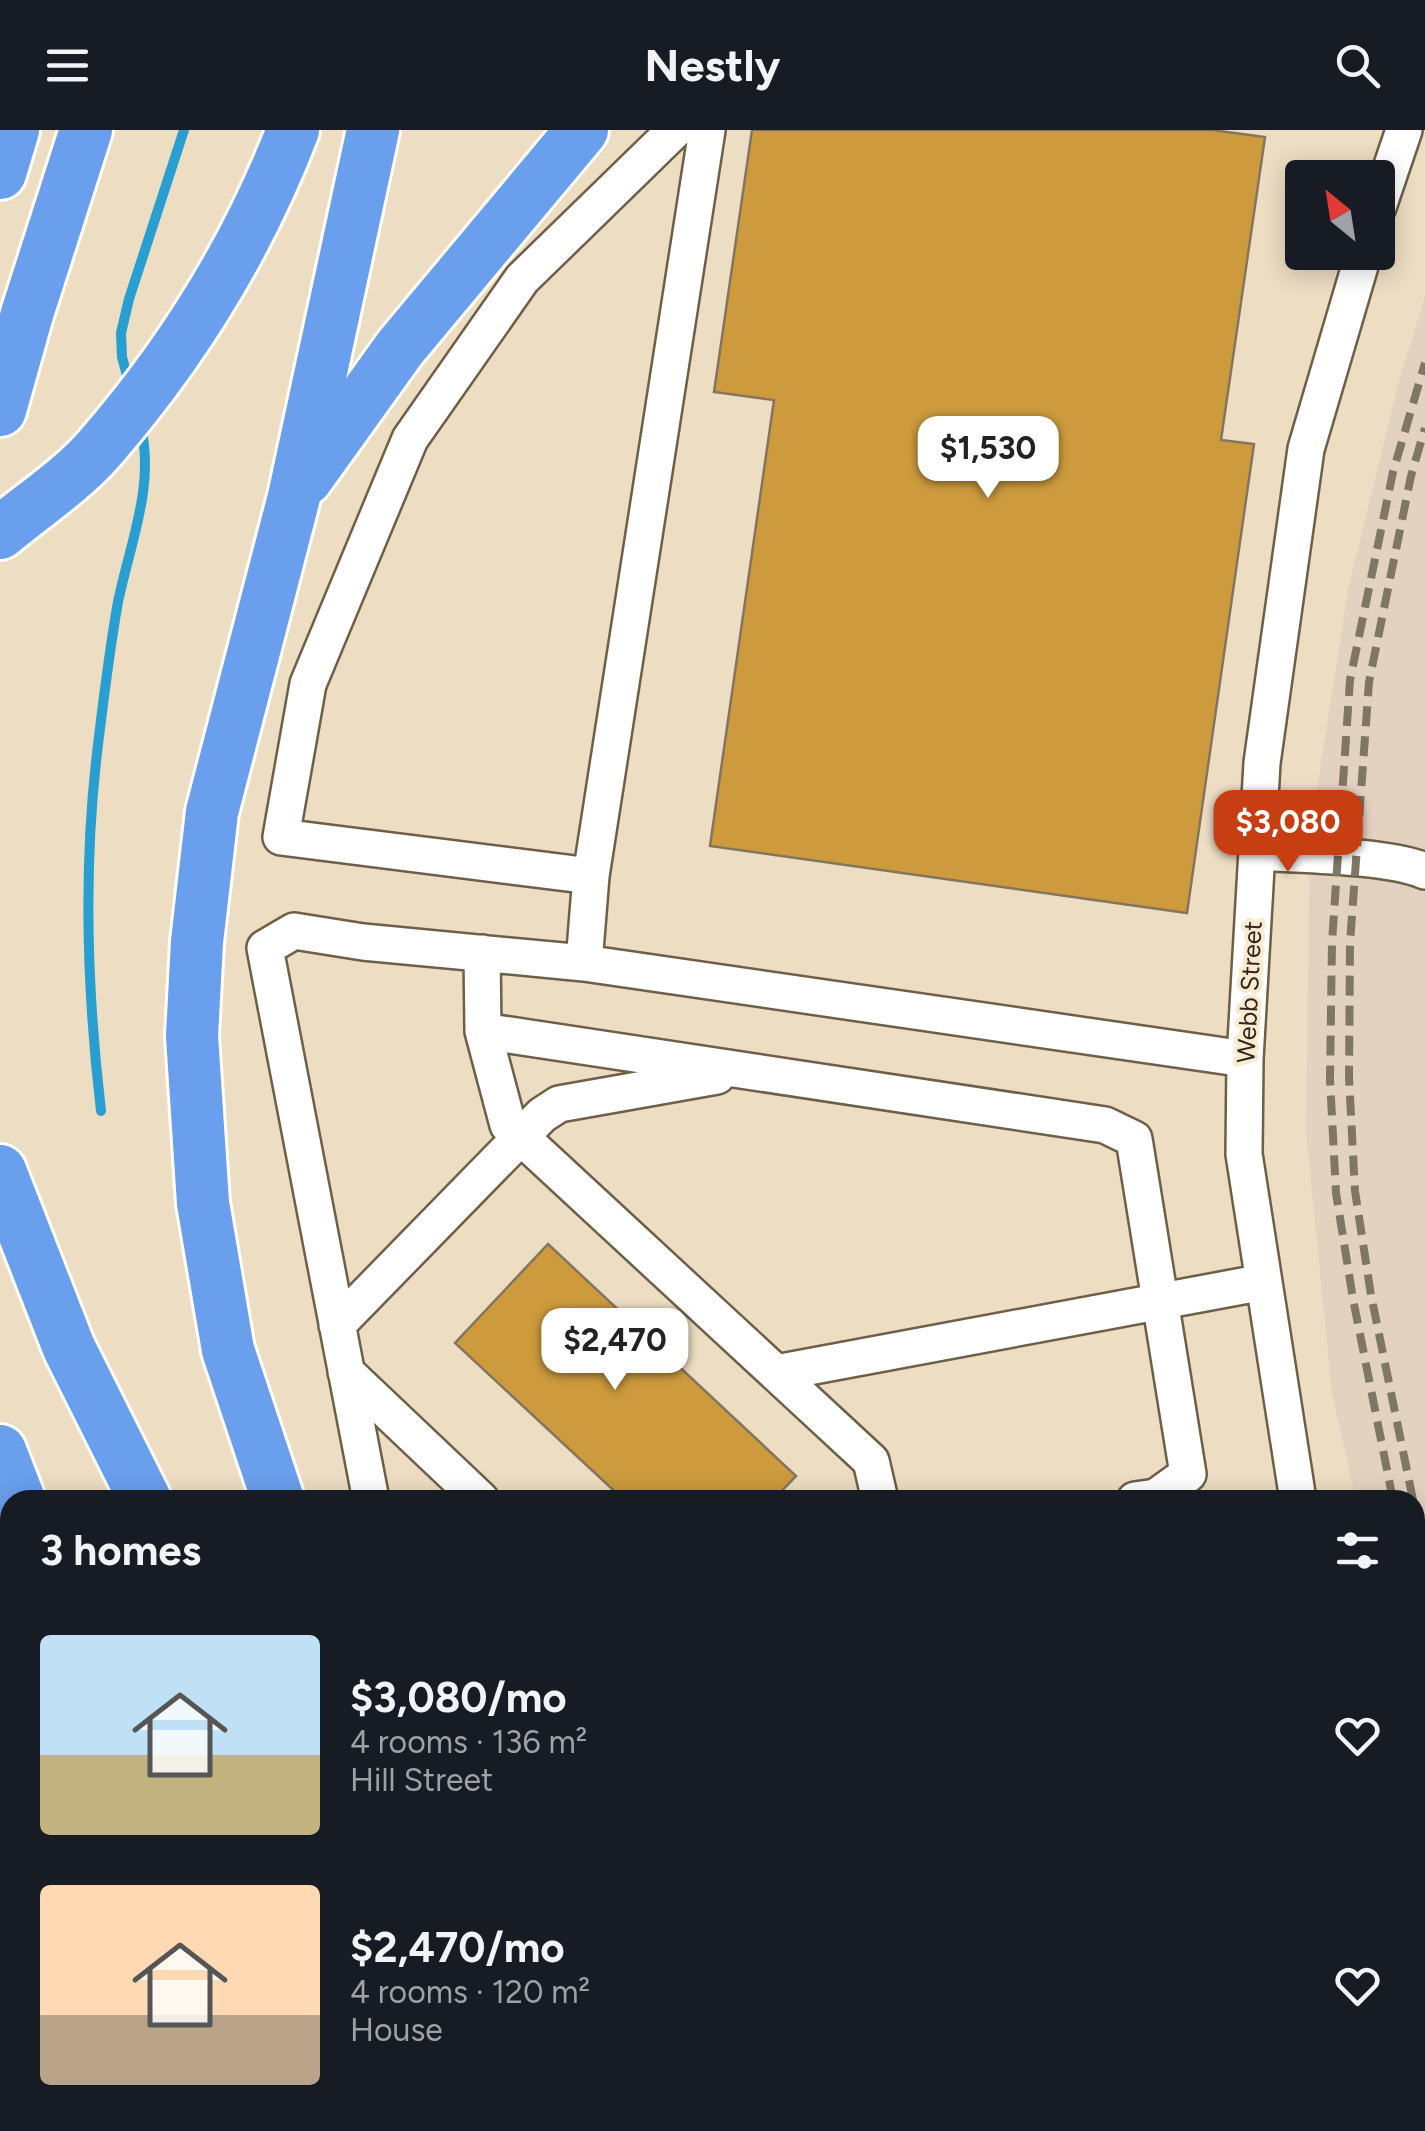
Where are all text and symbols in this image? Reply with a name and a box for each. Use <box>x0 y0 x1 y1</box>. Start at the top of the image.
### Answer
icon: menu <box>40 38 95 93</box>
text: Nestly <box>645 38 780 92</box>
icon: search <box>1330 38 1385 93</box>
north arrow <box>1285 160 1395 270</box>
map controls <box>1285 160 1395 270</box>
pin: $1,530 <box>907 416 1069 501</box>
text: $1,530 <box>940 429 1036 467</box>
pin: $3,080 <box>1207 790 1369 875</box>
text: $3,080 <box>1236 803 1340 841</box>
street label: Webb Street <box>1230 920 1268 1064</box>
pin: $2,470 <box>534 1308 696 1393</box>
text: $2,470 <box>563 1321 667 1359</box>
icon: filters <box>1330 1523 1385 1578</box>
text: 3 homes <box>40 1525 201 1576</box>
text: $3,080/mo <box>350 1672 567 1723</box>
icon: home <box>120 1675 240 1795</box>
icon: heart <box>1330 1708 1385 1763</box>
text: 4 rooms · 136 m² <box>350 1723 587 1761</box>
text: Hill Street <box>350 1761 493 1799</box>
text: $2,470/mo <box>350 1922 565 1973</box>
icon: home <box>120 1925 240 2045</box>
icon: heart <box>1330 1958 1385 2013</box>
text: 4 rooms · 120 m² <box>350 1973 590 2011</box>
text: House <box>350 2011 443 2049</box>

